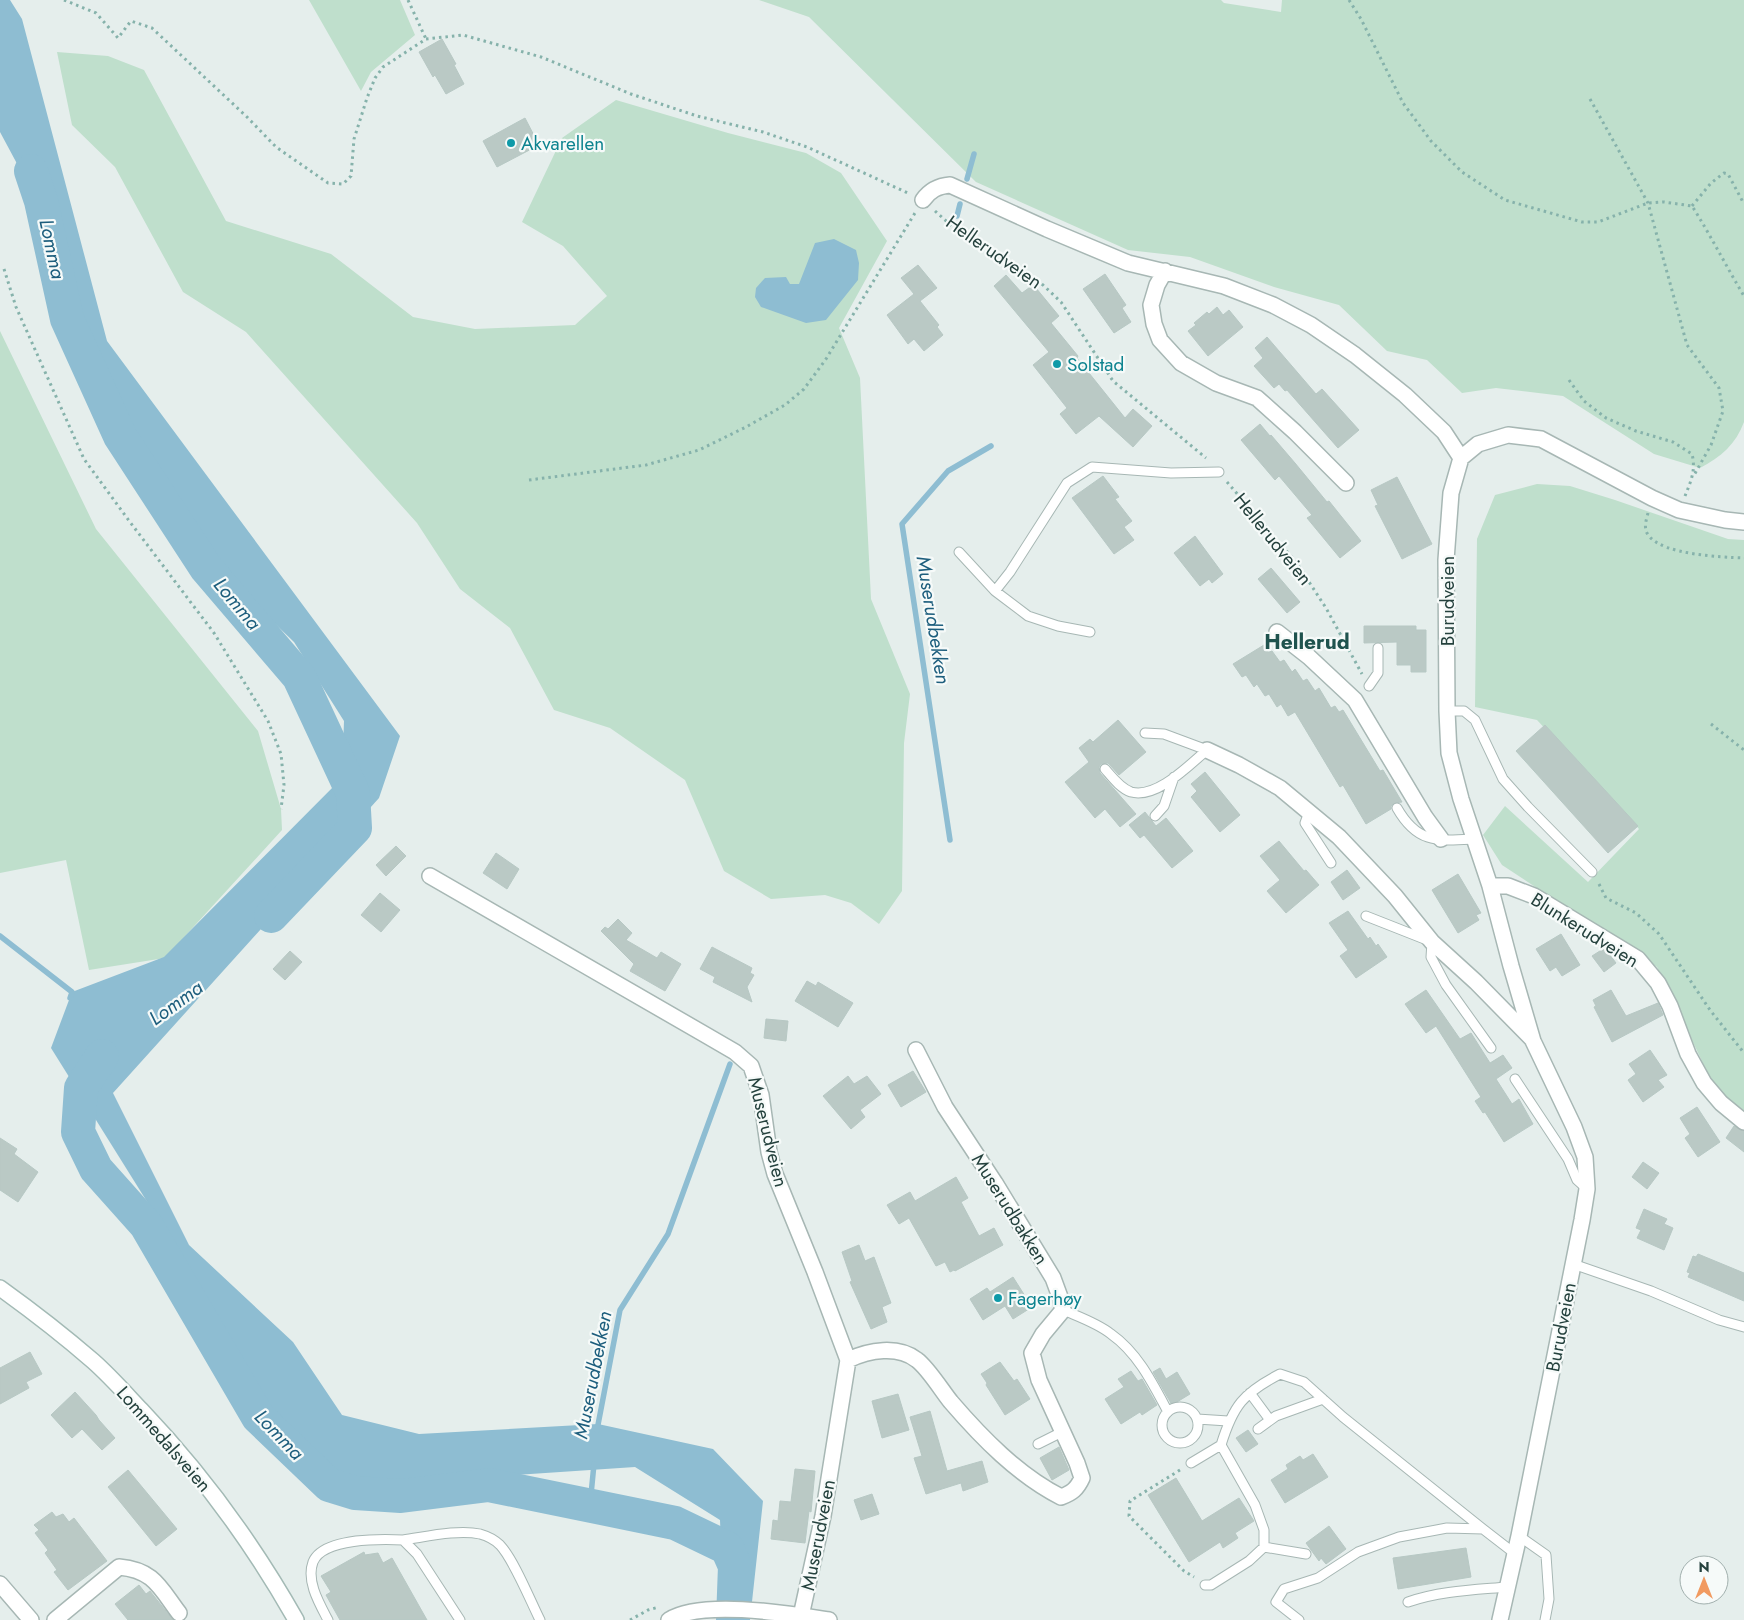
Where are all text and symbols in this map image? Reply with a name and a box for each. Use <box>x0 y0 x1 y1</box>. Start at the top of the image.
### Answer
place label: Akvarellen <box>521 130 604 157</box>
marker: Akvarellen <box>505 137 517 149</box>
street label: Hellerudveien <box>940 209 1048 295</box>
water label: Lomma <box>32 216 72 282</box>
place label: Solstad <box>1067 351 1124 378</box>
marker: Solstad <box>1051 358 1063 370</box>
street label: Hellerudveien <box>1227 487 1319 591</box>
water label: Muserudbekken <box>909 554 957 686</box>
street label: Burudveien <box>1434 556 1461 646</box>
water label: Lomma <box>206 571 268 637</box>
district label: Hellerud <box>1264 627 1350 657</box>
street label: Blunkerudveien <box>1526 886 1644 974</box>
water label: Lomma <box>143 973 209 1033</box>
street label: Muserudveien <box>741 1074 795 1190</box>
street label: Muserudbakken <box>965 1148 1055 1270</box>
street label: Burudveien <box>1539 1280 1583 1374</box>
place label: Fagerhøy <box>1008 1285 1082 1312</box>
marker: Fagerhøy <box>992 1292 1004 1304</box>
water label: Muserudbekken <box>566 1309 620 1441</box>
street label: Lommedalsveien <box>110 1380 218 1498</box>
water label: Lomma <box>247 1403 311 1467</box>
street label: Muserudveien <box>794 1477 842 1593</box>
north arrow <box>1679 1555 1729 1605</box>
text: N <box>1698 1557 1710 1577</box>

